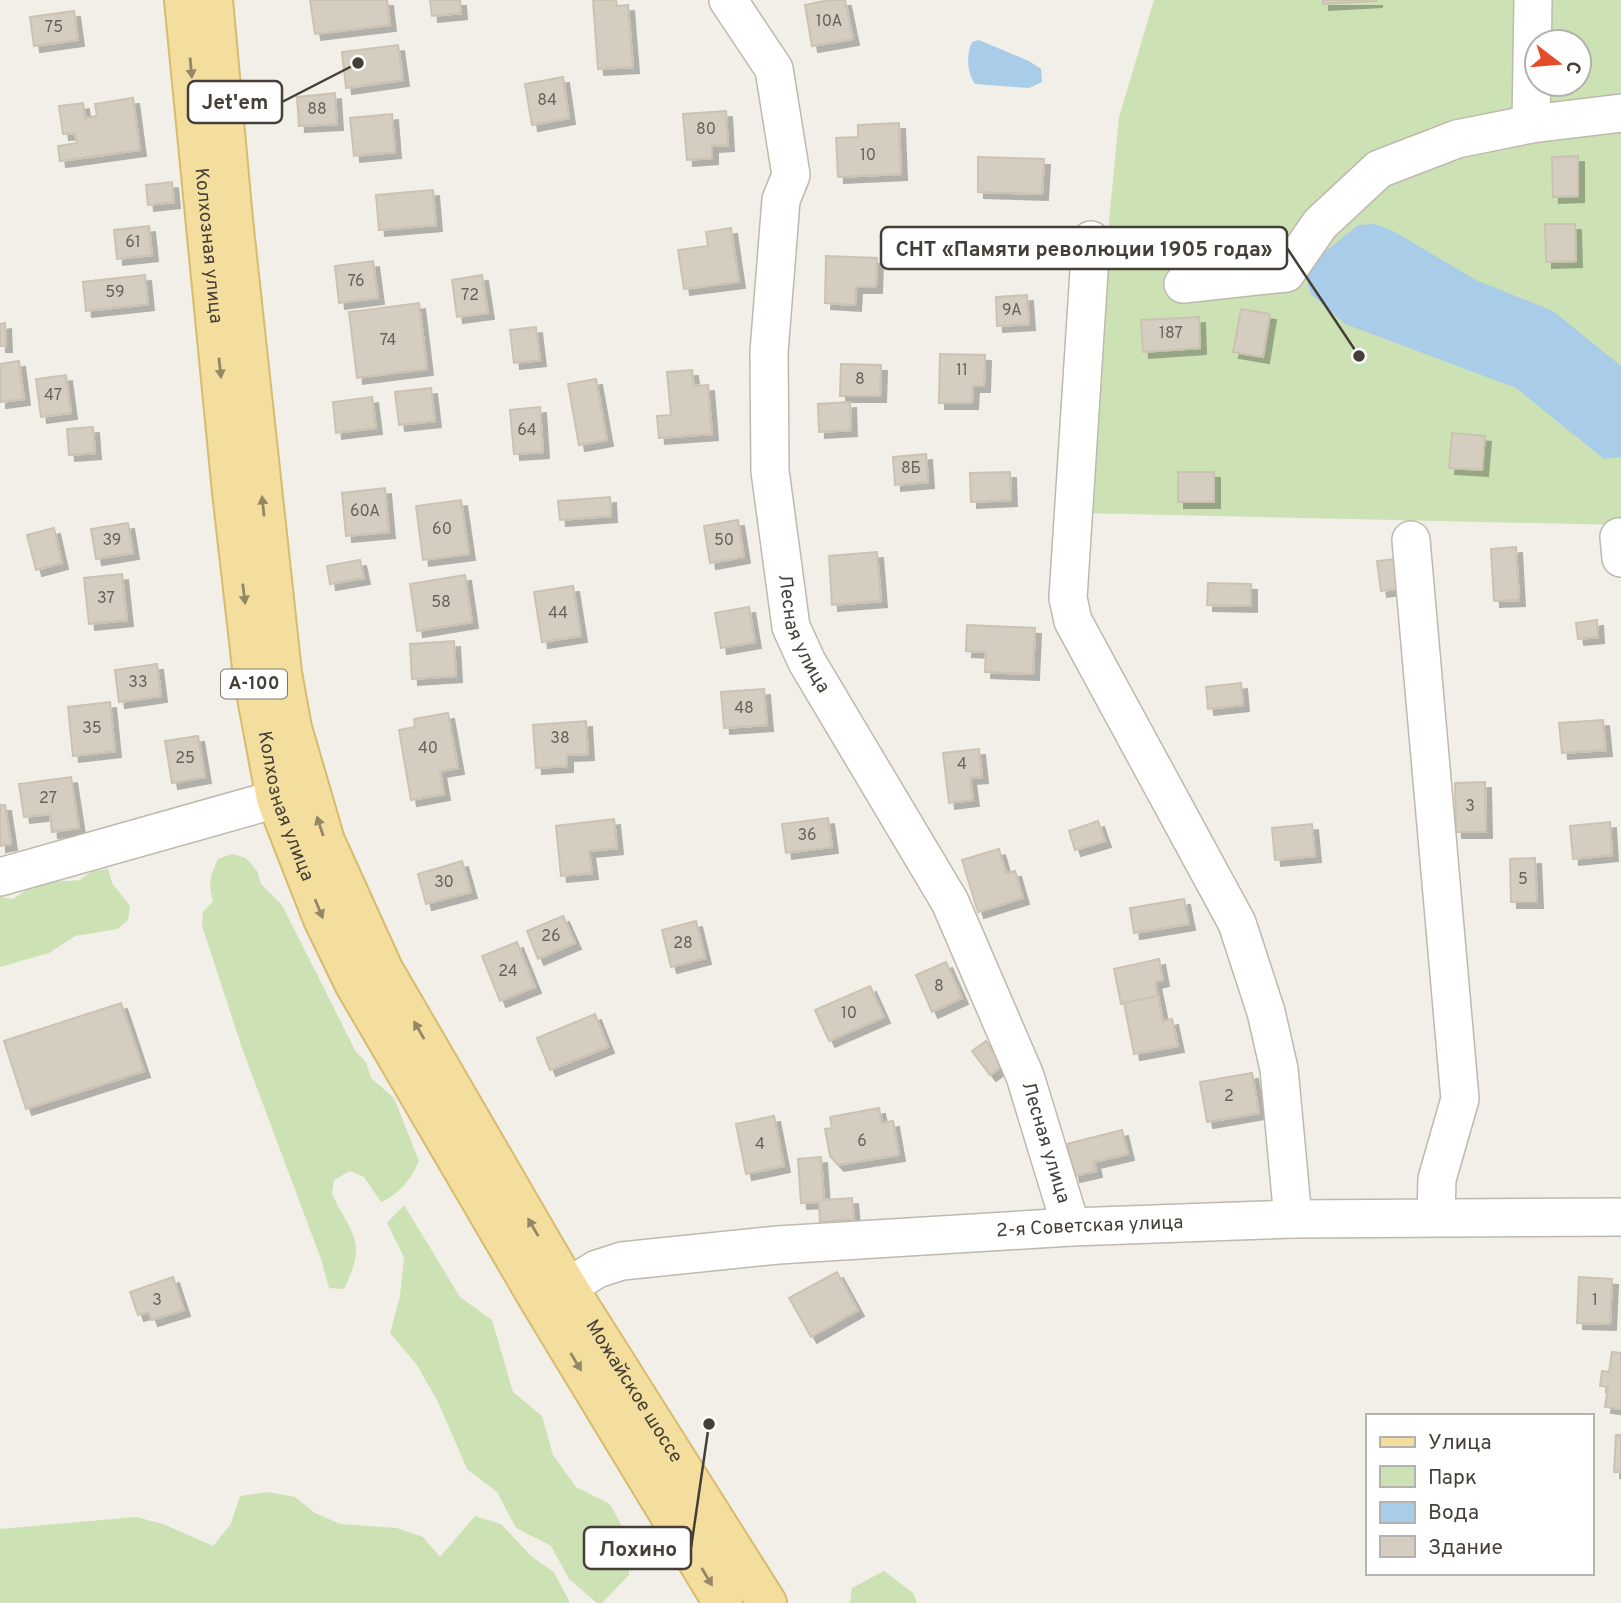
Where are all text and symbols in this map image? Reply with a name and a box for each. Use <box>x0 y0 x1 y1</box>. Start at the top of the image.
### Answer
house number: 10А <box>816 12 842 32</box>
house number: 75 <box>45 18 63 38</box>
north arrow <box>1523 28 1593 98</box>
one-way arrow <box>186 57 197 79</box>
text: С <box>1559 58 1586 76</box>
callout: Jet'em <box>188 81 282 123</box>
text: Jet'em <box>202 90 268 117</box>
house number: 84 <box>537 91 557 111</box>
house number: 88 <box>307 100 327 120</box>
house number: 80 <box>696 120 716 140</box>
house number: 10 <box>860 146 876 166</box>
street label: Колхозная улица <box>188 167 228 325</box>
callout: СНТ «Памяти революции 1905 года» <box>881 227 1287 269</box>
house number: 61 <box>125 233 141 253</box>
text: СНТ «Памяти революции 1905 года» <box>895 237 1273 264</box>
house number: 76 <box>347 272 365 292</box>
house number: 59 <box>105 283 125 303</box>
house number: 72 <box>461 286 479 306</box>
house number: 9А <box>1002 301 1022 321</box>
house number: 187 <box>1159 324 1183 344</box>
house number: 74 <box>380 331 396 351</box>
one-way arrow <box>214 357 225 379</box>
house number: 11 <box>956 361 968 381</box>
house number: 8 <box>855 370 865 390</box>
house number: 47 <box>44 386 62 406</box>
house number: 64 <box>517 421 537 441</box>
house number: 8Б <box>901 459 921 479</box>
one-way arrow <box>258 495 269 517</box>
house number: 60А <box>350 502 380 522</box>
house number: 60 <box>432 520 452 540</box>
house number: 39 <box>103 531 121 551</box>
house number: 50 <box>714 531 734 551</box>
street label: Лесная улица <box>772 573 835 698</box>
one-way arrow <box>238 583 249 605</box>
house number: 37 <box>97 589 115 609</box>
house number: 58 <box>431 593 451 613</box>
house number: 44 <box>548 604 568 624</box>
road number: А-100 <box>221 670 287 698</box>
house number: 33 <box>128 673 148 693</box>
house number: 48 <box>734 699 754 719</box>
house number: 35 <box>82 719 102 739</box>
street label: Колхозная улица <box>252 729 319 885</box>
house number: 38 <box>550 729 570 749</box>
house number: 40 <box>418 739 438 759</box>
house number: 25 <box>175 749 195 769</box>
house number: 4 <box>957 755 967 775</box>
house number: 27 <box>39 789 57 809</box>
house number: 3 <box>1465 797 1475 817</box>
one-way arrow <box>314 815 324 836</box>
house number: 36 <box>797 826 817 846</box>
house number: 5 <box>1518 870 1528 890</box>
house number: 30 <box>434 873 454 893</box>
one-way arrow <box>314 898 325 919</box>
house number: 26 <box>541 927 561 947</box>
house number: 28 <box>673 934 693 954</box>
house number: 24 <box>498 962 518 982</box>
house number: 8 <box>934 977 944 997</box>
house number: 10 <box>841 1004 857 1024</box>
one-way arrow <box>413 1021 425 1040</box>
street label: Лесная улица <box>1015 1079 1075 1206</box>
house number: 2 <box>1224 1087 1234 1107</box>
house number: 6 <box>857 1132 867 1152</box>
house number: 4 <box>755 1135 765 1155</box>
street label: 2-я Советская улица <box>996 1211 1184 1244</box>
one-way arrow <box>527 1218 539 1237</box>
house number: 3 <box>152 1291 162 1311</box>
house number: 1 <box>1592 1291 1598 1311</box>
street label: Можайское шоссе <box>579 1315 688 1468</box>
one-way arrow <box>570 1352 583 1371</box>
legend <box>1366 1414 1593 1575</box>
text: Улица <box>1428 1430 1492 1457</box>
text: Парк <box>1428 1465 1477 1492</box>
text: Вода <box>1428 1500 1479 1527</box>
callout: Лохино <box>584 1527 691 1569</box>
text: Здание <box>1428 1535 1503 1562</box>
text: Лохино <box>599 1537 677 1564</box>
one-way arrow <box>701 1568 713 1587</box>

